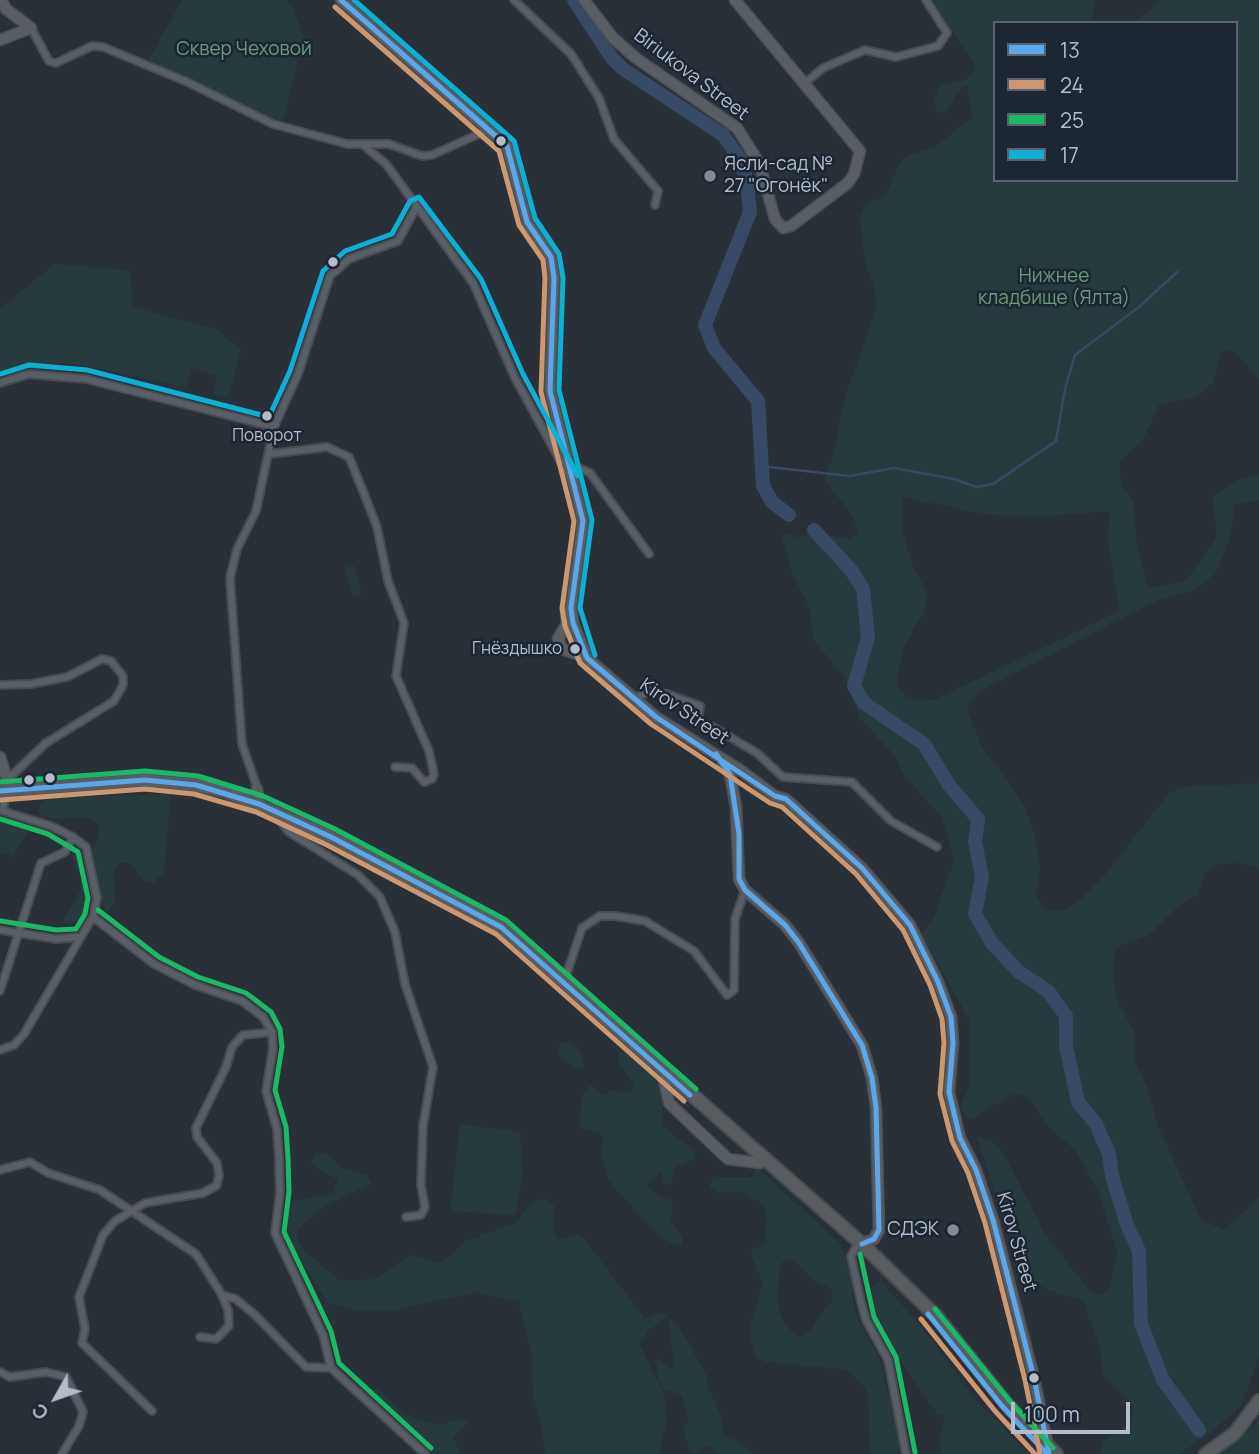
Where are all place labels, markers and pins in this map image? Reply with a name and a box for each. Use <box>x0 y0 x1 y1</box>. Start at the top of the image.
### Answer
unlabelled marker <box>494 134 508 148</box>
place label: Ясли-сад № 27 "Огонёк" <box>724 154 833 198</box>
marker: Ясли-сад № 27 "Огонёк" <box>702 168 718 184</box>
unlabelled marker <box>326 255 340 269</box>
marker: Поворот <box>260 409 274 423</box>
place label: Поворот <box>232 426 302 446</box>
place label: Гнёздышко <box>472 639 562 659</box>
marker: Гнёздышко <box>568 642 582 656</box>
unlabelled marker <box>43 771 57 785</box>
unlabelled marker <box>22 773 36 787</box>
place label: СДЭК <box>887 1219 939 1241</box>
marker: СДЭК <box>945 1222 961 1238</box>
unlabelled marker <box>1027 1371 1041 1385</box>

